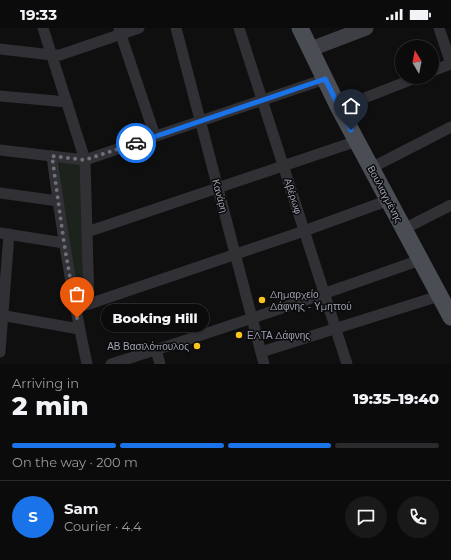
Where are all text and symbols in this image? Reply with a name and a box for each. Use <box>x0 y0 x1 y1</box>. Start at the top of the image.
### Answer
text: 19:33 <box>20 5 57 24</box>
north arrow <box>395 40 439 84</box>
map controls <box>395 40 439 84</box>
pin <box>334 89 368 130</box>
icon: home <box>340 95 362 117</box>
courier <box>116 123 156 163</box>
icon: car <box>125 132 147 154</box>
street label: Βουλιαγμένης <box>365 163 406 225</box>
street label: Αβέρωφ <box>281 176 305 216</box>
street label: Κανάρη <box>209 178 231 214</box>
pin <box>60 277 94 318</box>
icon: bag <box>66 283 88 305</box>
place label: Δημαρχείο Δάφνης - Υμηττού <box>270 288 352 313</box>
marker: Δημαρχείο Δάφνης - Υμηττού <box>257 295 267 305</box>
callout: Booking Hill <box>101 304 209 332</box>
text: Booking Hill <box>113 310 197 326</box>
place label: ΕΛΤΑ Δάφνης <box>247 329 310 342</box>
marker: ΕΛΤΑ Δάφνης <box>234 330 244 340</box>
place label: ΑΒ Βασιλόπουλος <box>107 340 189 353</box>
marker: ΑΒ Βασιλόπουλος <box>192 341 202 351</box>
text: Arriving in <box>12 375 79 391</box>
text: 19:35–19:40 <box>353 389 439 408</box>
text: 2 min <box>12 390 89 422</box>
text: On the way · 200 m <box>12 454 138 470</box>
button: chat <box>345 496 387 538</box>
button: phone <box>397 496 439 538</box>
text: Sam <box>64 499 99 518</box>
text: S <box>28 507 38 526</box>
text: Courier · 4.4 <box>64 518 142 534</box>

